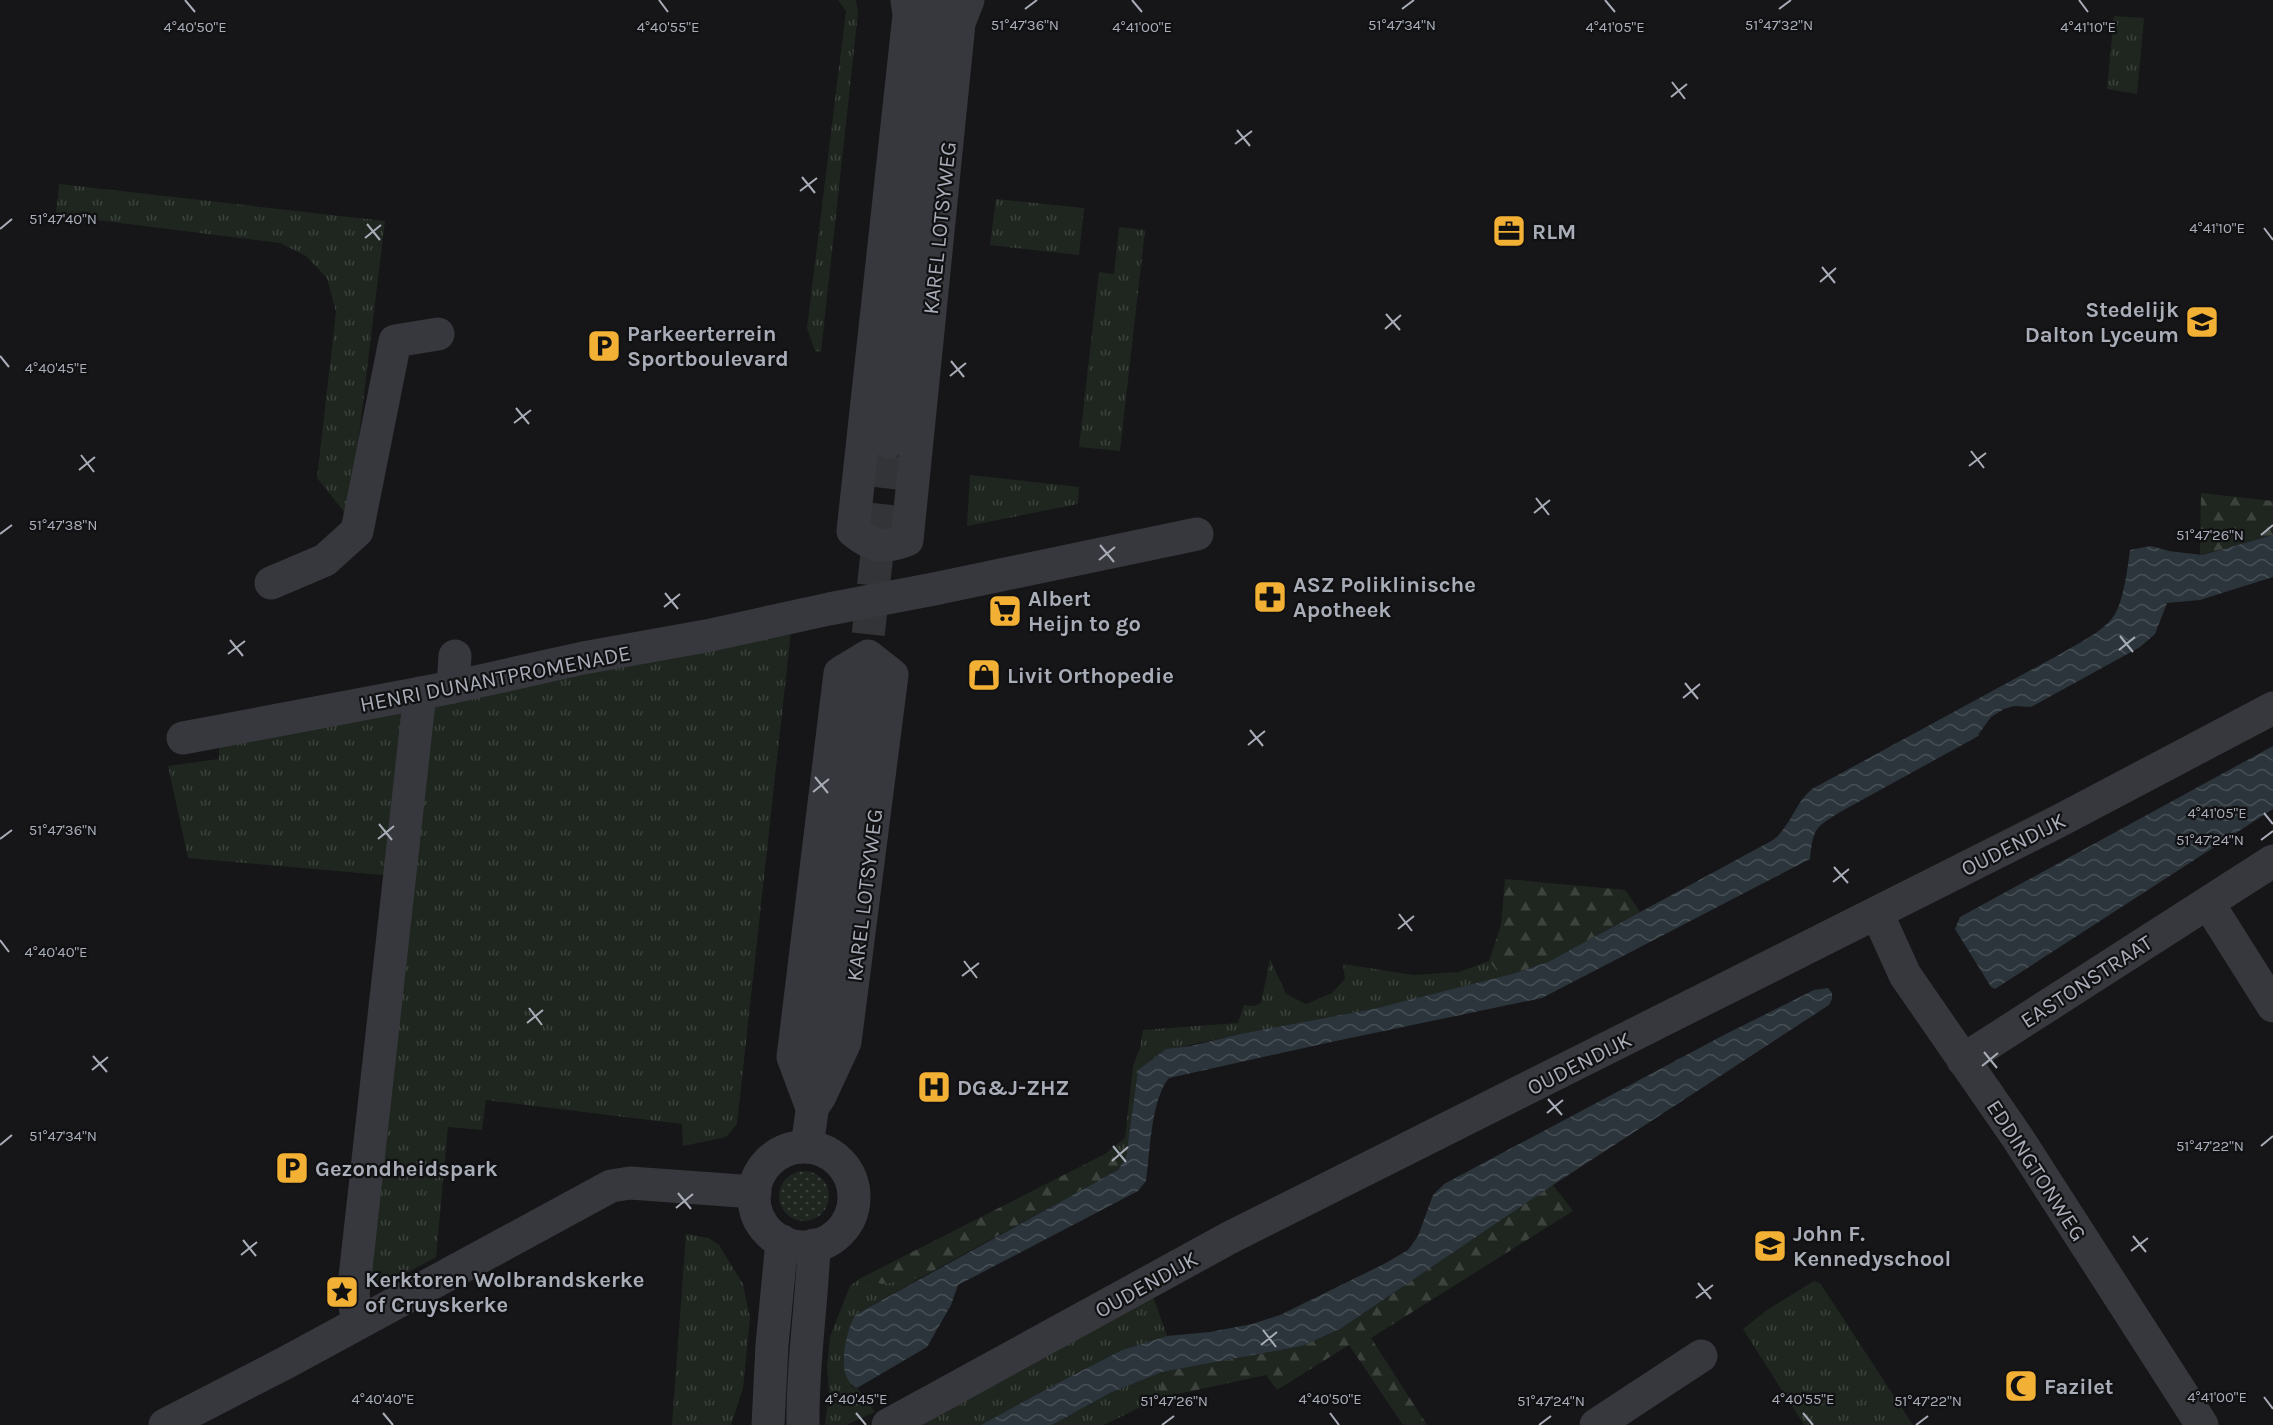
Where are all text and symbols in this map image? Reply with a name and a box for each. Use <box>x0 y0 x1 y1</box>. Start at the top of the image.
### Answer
text: 51°47'36"N <box>991 16 1059 34</box>
text: 51°47'34"N <box>1368 16 1436 34</box>
text: 51°47'32"N <box>1745 16 1813 34</box>
text: 4°40'50"E <box>163 18 227 36</box>
text: 4°40'55"E <box>637 18 699 36</box>
text: 4°41'00"E <box>1112 18 1172 36</box>
text: 4°41'05"E <box>1585 18 1645 36</box>
text: 4°41'10"E <box>2060 18 2116 36</box>
street label: KAREL LOTSYWEG <box>918 140 962 316</box>
text: 51°47'40"N <box>29 210 97 228</box>
office icon: RLM <box>1491 213 1527 249</box>
place label: RLM <box>1532 219 1576 245</box>
text: 4°41'10"E <box>2189 219 2245 237</box>
place label: Stedelijk Dalton Lyceum <box>2025 297 2179 348</box>
school or university icon: Stedelijk Dalton Lyceum <box>2184 304 2220 340</box>
place label: Parkeerterrein Sportboulevard <box>627 321 789 372</box>
parking icon: Parkeerterrein Sportboulevard <box>586 328 622 364</box>
text: 4°40'45"E <box>25 359 87 377</box>
text: 51°47'38"N <box>29 516 97 534</box>
text: 51°47'26"N <box>2176 526 2244 544</box>
place label: ASZ Poliklinische Apotheek <box>1293 572 1476 623</box>
pharmacy icon: ASZ Poliklinische Apotheek <box>1252 579 1288 615</box>
place label: Albert Heijn to go <box>1028 586 1141 637</box>
supermarket icon: Albert Heijn to go <box>987 593 1023 629</box>
street label: HENRI DUNANTPROMENADE <box>358 640 633 718</box>
shop icon: Livit Orthopedie <box>966 657 1002 693</box>
place label: Livit Orthopedie <box>1007 663 1174 689</box>
text: 4°41'05"E <box>2187 804 2247 822</box>
street label: KAREL LOTSYWEG <box>841 807 888 983</box>
street label: OUDENDIJK <box>1957 808 2070 882</box>
text: 51°47'36"N <box>29 821 97 839</box>
text: 51°47'24"N <box>2176 831 2244 849</box>
street label: EASTONSTRAAT <box>2016 930 2157 1034</box>
text: 4°40'40"E <box>24 943 88 961</box>
street label: OUDENDIJK <box>1523 1027 1636 1101</box>
hospital icon: DG&J-ZHZ <box>916 1069 952 1105</box>
place label: DG&J-ZHZ <box>957 1075 1069 1101</box>
street label: EDDINGTONWEG <box>1981 1095 2092 1246</box>
text: 51°47'34"N <box>29 1127 97 1145</box>
text: 51°47'22"N <box>2176 1137 2244 1155</box>
parking icon: Gezondheidspark <box>274 1150 310 1186</box>
place label: Gezondheidspark <box>315 1156 498 1182</box>
place label: John F. Kennedyschool <box>1793 1221 1951 1272</box>
school or university icon: John F. Kennedyschool <box>1752 1228 1788 1264</box>
street label: OUDENDIJK <box>1091 1246 1202 1324</box>
place label: Kerktoren Wolbrandskerke of Cruyskerke <box>365 1267 644 1318</box>
place icon: Kerktoren Wolbrandskerke of Cruyskerke <box>324 1274 360 1310</box>
mosque icon: Fazilet <box>2003 1368 2039 1404</box>
place label: Fazilet <box>2044 1374 2114 1400</box>
text: 4°41'00"E <box>2187 1388 2247 1406</box>
text: 4°40'40"E <box>351 1390 415 1408</box>
text: 4°40'45"E <box>825 1390 887 1408</box>
text: 4°40'50"E <box>1298 1390 1362 1408</box>
text: 4°40'55"E <box>1772 1390 1834 1408</box>
text: 51°47'26"N <box>1140 1392 1208 1410</box>
text: 51°47'24"N <box>1517 1392 1585 1410</box>
text: 51°47'22"N <box>1894 1392 1962 1410</box>

